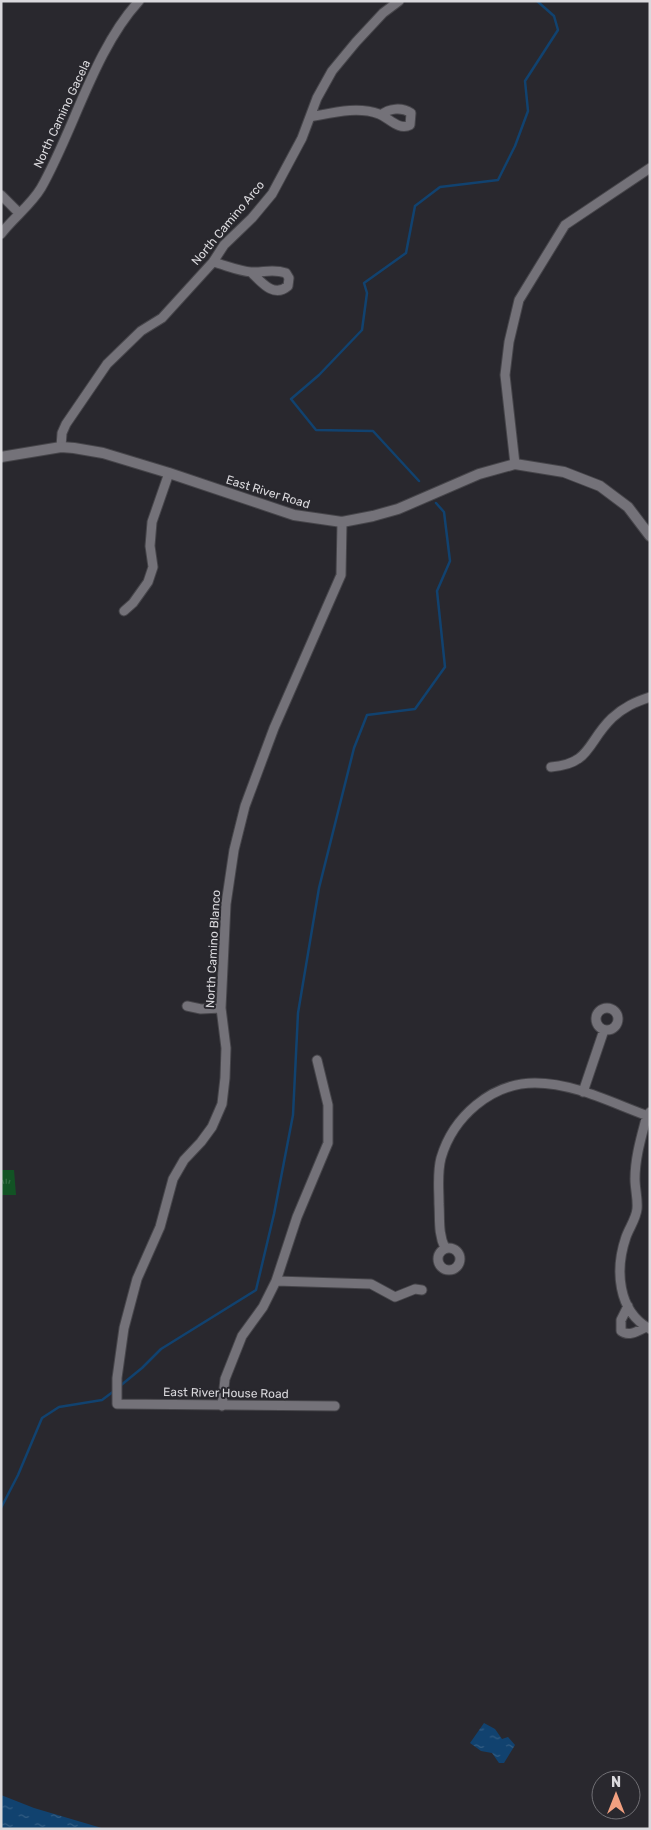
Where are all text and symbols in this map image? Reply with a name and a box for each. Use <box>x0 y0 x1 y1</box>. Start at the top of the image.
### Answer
street label: North Camino Gacela <box>31 58 93 170</box>
street label: North Camino Arco <box>189 178 267 268</box>
street label: East River Road <box>224 473 312 511</box>
street label: North Camino Blanco <box>203 889 223 1008</box>
street label: East River House Road <box>163 1385 289 1401</box>
north arrow <box>591 1770 641 1820</box>
text: N <box>611 1774 621 1791</box>

